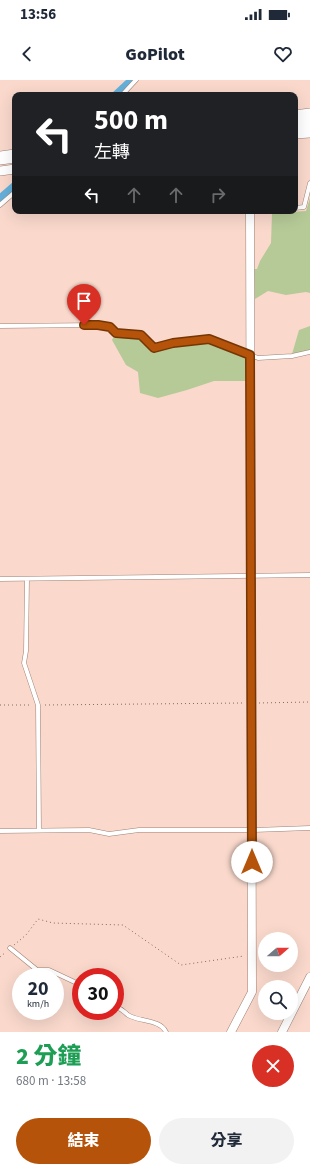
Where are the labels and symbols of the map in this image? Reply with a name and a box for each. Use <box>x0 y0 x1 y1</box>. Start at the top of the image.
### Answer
pin <box>67 284 101 325</box>
position arrow <box>231 841 273 883</box>
north arrow <box>258 932 298 972</box>
speed limit sign: 30 <box>72 968 124 1020</box>

